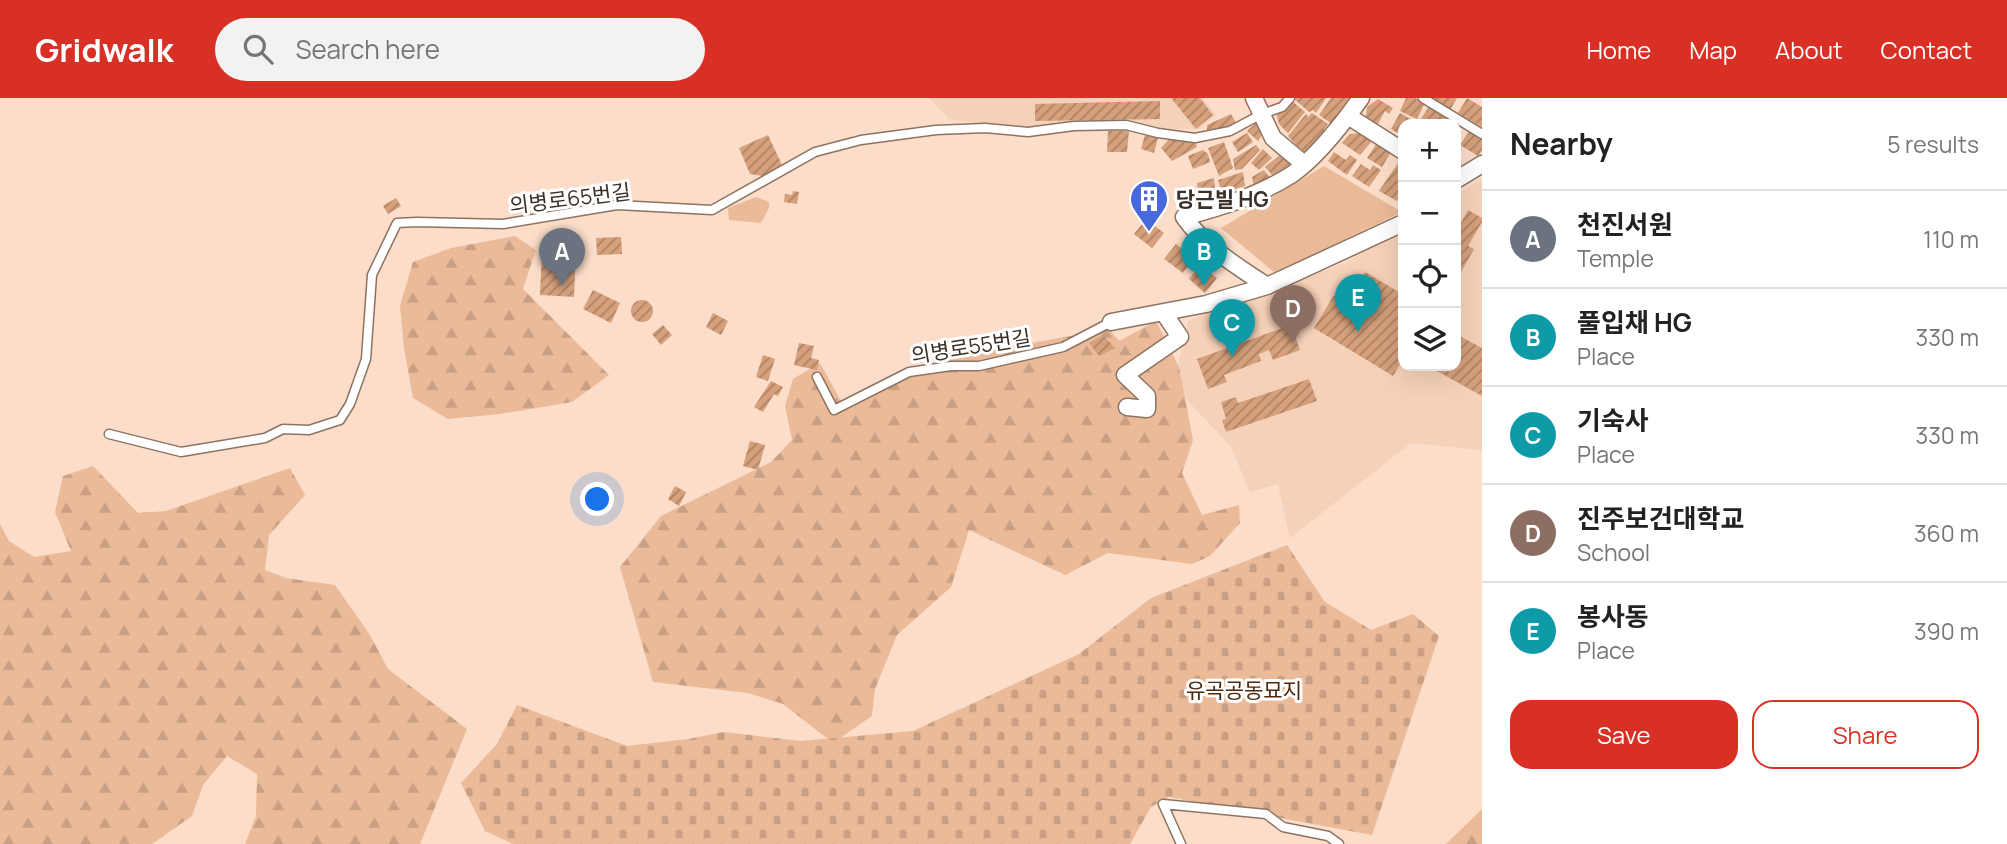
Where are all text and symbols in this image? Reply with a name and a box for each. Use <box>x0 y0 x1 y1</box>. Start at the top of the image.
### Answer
search box <box>215 18 705 81</box>
text: Gridwalk <box>35 27 173 72</box>
icon: search <box>239 30 277 68</box>
text: Search here <box>295 31 440 67</box>
text: Home <box>1586 33 1651 66</box>
text: Map <box>1689 33 1737 66</box>
text: About <box>1775 33 1843 66</box>
text: Contact <box>1881 33 1972 66</box>
map controls <box>1398 119 1461 371</box>
button: + <box>1398 119 1461 182</box>
text: Nearby <box>1510 123 1613 164</box>
text: 5 results <box>1887 128 1979 160</box>
street label: 의병로65번길 <box>508 177 632 219</box>
building icon: 당근빌 HG <box>1128 178 1170 233</box>
button: − <box>1398 182 1461 245</box>
place label: 당근빌 HG <box>1176 185 1269 213</box>
text: 천진서원 <box>1577 206 1673 242</box>
text: A <box>1525 223 1541 255</box>
text: 110 m <box>1923 223 1979 255</box>
pin: A <box>539 228 585 286</box>
pin: B <box>1181 228 1227 286</box>
text: Temple <box>1577 242 1654 274</box>
button: locate <box>1398 245 1461 308</box>
pin: E <box>1335 274 1381 332</box>
pin: D <box>1270 285 1316 343</box>
pin: C <box>1209 299 1255 357</box>
text: 풀입채 HG <box>1577 304 1692 340</box>
button: layers <box>1398 308 1461 371</box>
text: B <box>1526 321 1540 353</box>
text: 330 m <box>1915 321 1979 353</box>
street label: 의병로55번길 <box>909 323 1033 369</box>
text: Place <box>1577 340 1635 372</box>
text: 기숙사 <box>1577 402 1649 438</box>
text: C <box>1525 419 1542 451</box>
text: 330 m <box>1915 419 1979 451</box>
text: Place <box>1577 438 1635 470</box>
your location <box>580 482 614 516</box>
text: 진주보건대학교 <box>1577 500 1744 536</box>
text: D <box>1525 517 1541 549</box>
text: 360 m <box>1914 517 1979 549</box>
text: School <box>1577 536 1650 568</box>
text: 봉사동 <box>1577 598 1649 634</box>
text: E <box>1526 615 1540 647</box>
text: 390 m <box>1914 615 1979 647</box>
text: Place <box>1577 634 1635 666</box>
park label: 유곡공동묘지 <box>1186 676 1302 704</box>
button: Save <box>1510 700 1738 769</box>
button: Share <box>1752 700 1979 769</box>

